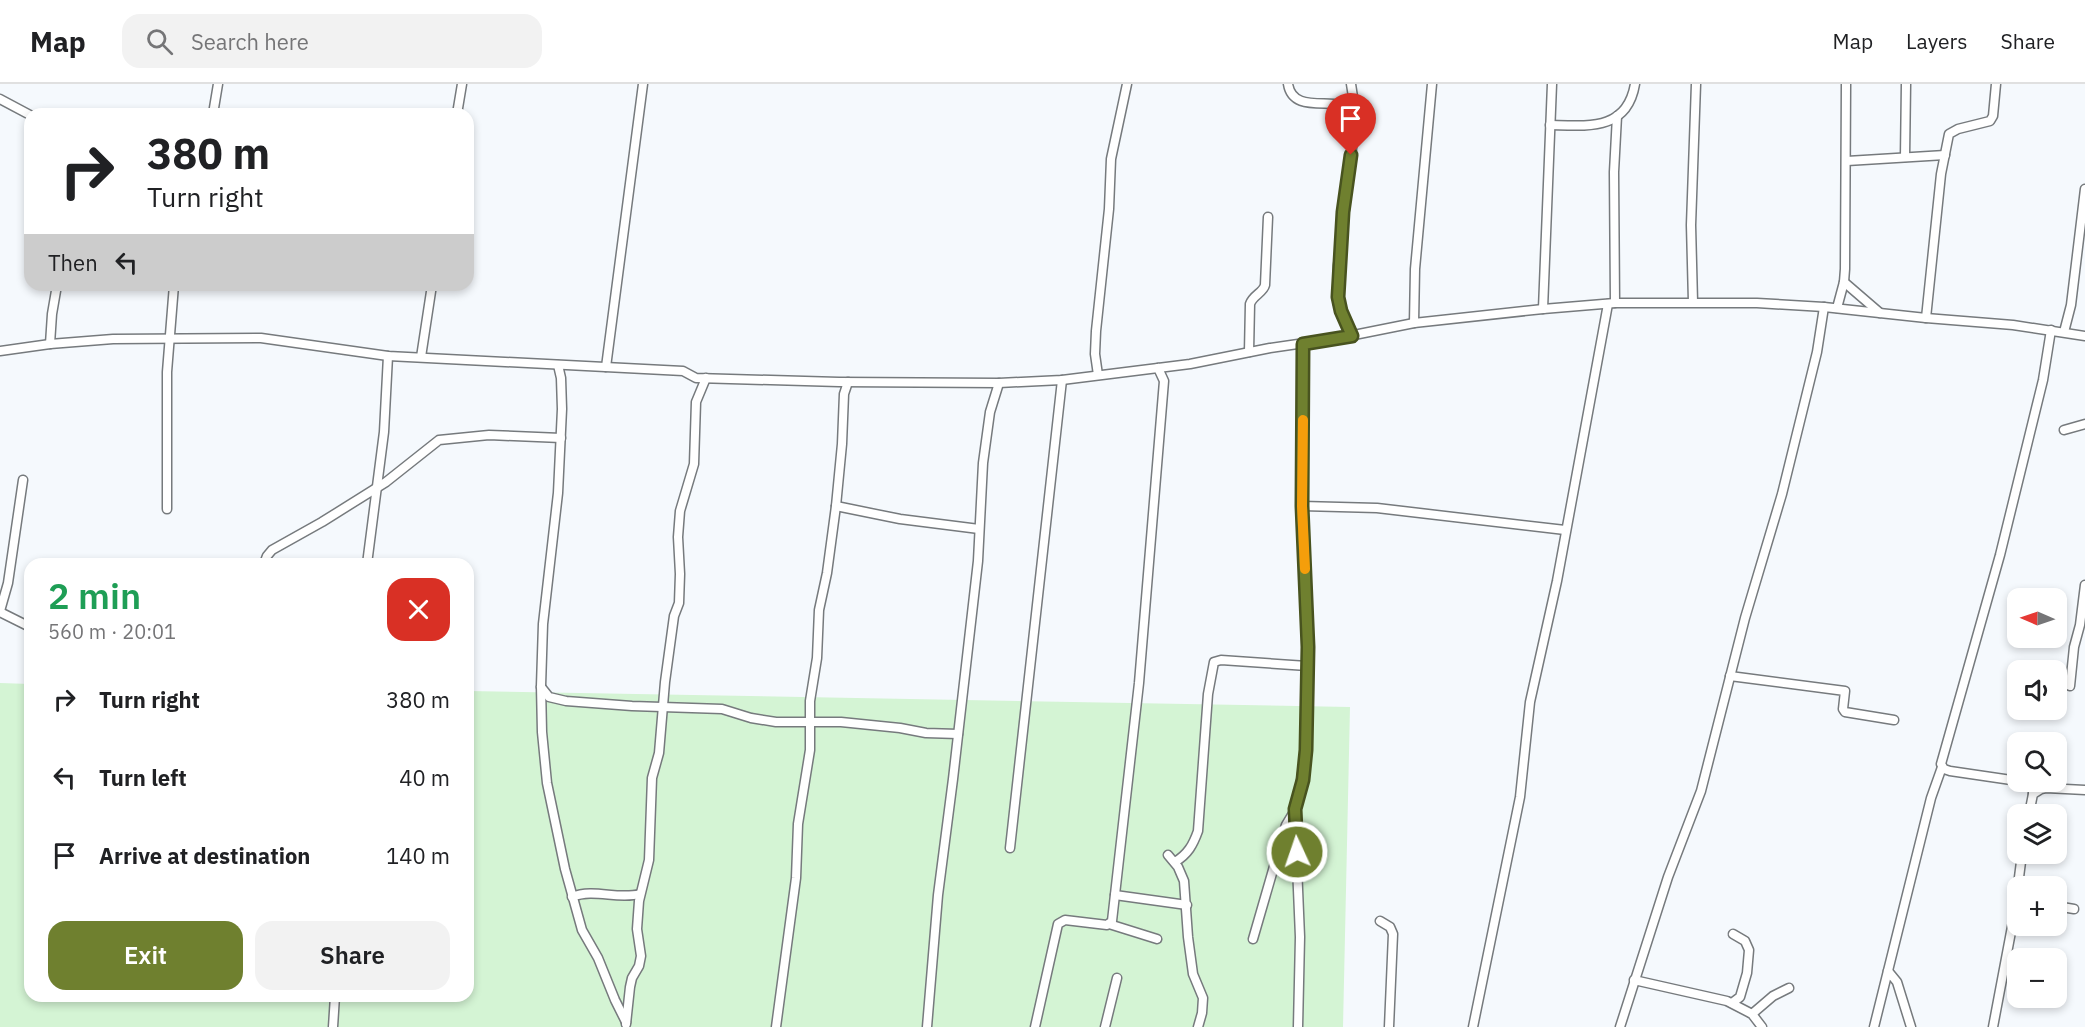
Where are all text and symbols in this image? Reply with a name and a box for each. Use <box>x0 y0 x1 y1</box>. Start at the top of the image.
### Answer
search box <box>122 14 542 68</box>
text: Map <box>30 23 86 60</box>
icon: search <box>143 25 176 58</box>
text: Search here <box>191 27 309 56</box>
text: Map <box>1833 27 1873 55</box>
text: Layers <box>1906 27 1968 55</box>
text: Share <box>2001 27 2055 55</box>
pin <box>1325 93 1376 155</box>
icon: arrive <box>1334 102 1367 135</box>
text: 380 m <box>147 126 270 181</box>
icon: right <box>48 132 126 210</box>
text: Turn right <box>147 179 264 214</box>
icon: left <box>110 246 143 279</box>
text: Then <box>48 248 98 277</box>
text: 2 min <box>48 572 141 619</box>
button: close <box>387 578 450 641</box>
north arrow <box>2007 588 2067 648</box>
map controls <box>2007 588 2067 1008</box>
text: 560 m · 20:01 <box>48 618 176 645</box>
button: sound <box>2007 660 2067 720</box>
icon: right <box>48 683 81 716</box>
text: Turn right <box>99 685 200 714</box>
text: 380 m <box>386 685 450 714</box>
button: search <box>2007 732 2067 792</box>
icon: left <box>48 761 81 794</box>
text: Turn left <box>99 763 187 792</box>
text: 40 m <box>399 763 450 792</box>
button: layers <box>2007 804 2067 864</box>
position arrow <box>1265 820 1329 884</box>
icon: arrive <box>48 839 81 872</box>
text: Arrive at destination <box>99 841 310 870</box>
text: 140 m <box>386 841 450 870</box>
button: + <box>2007 876 2067 936</box>
button: Exit <box>48 921 243 990</box>
button: Share <box>255 921 450 990</box>
button: − <box>2007 948 2067 1008</box>

